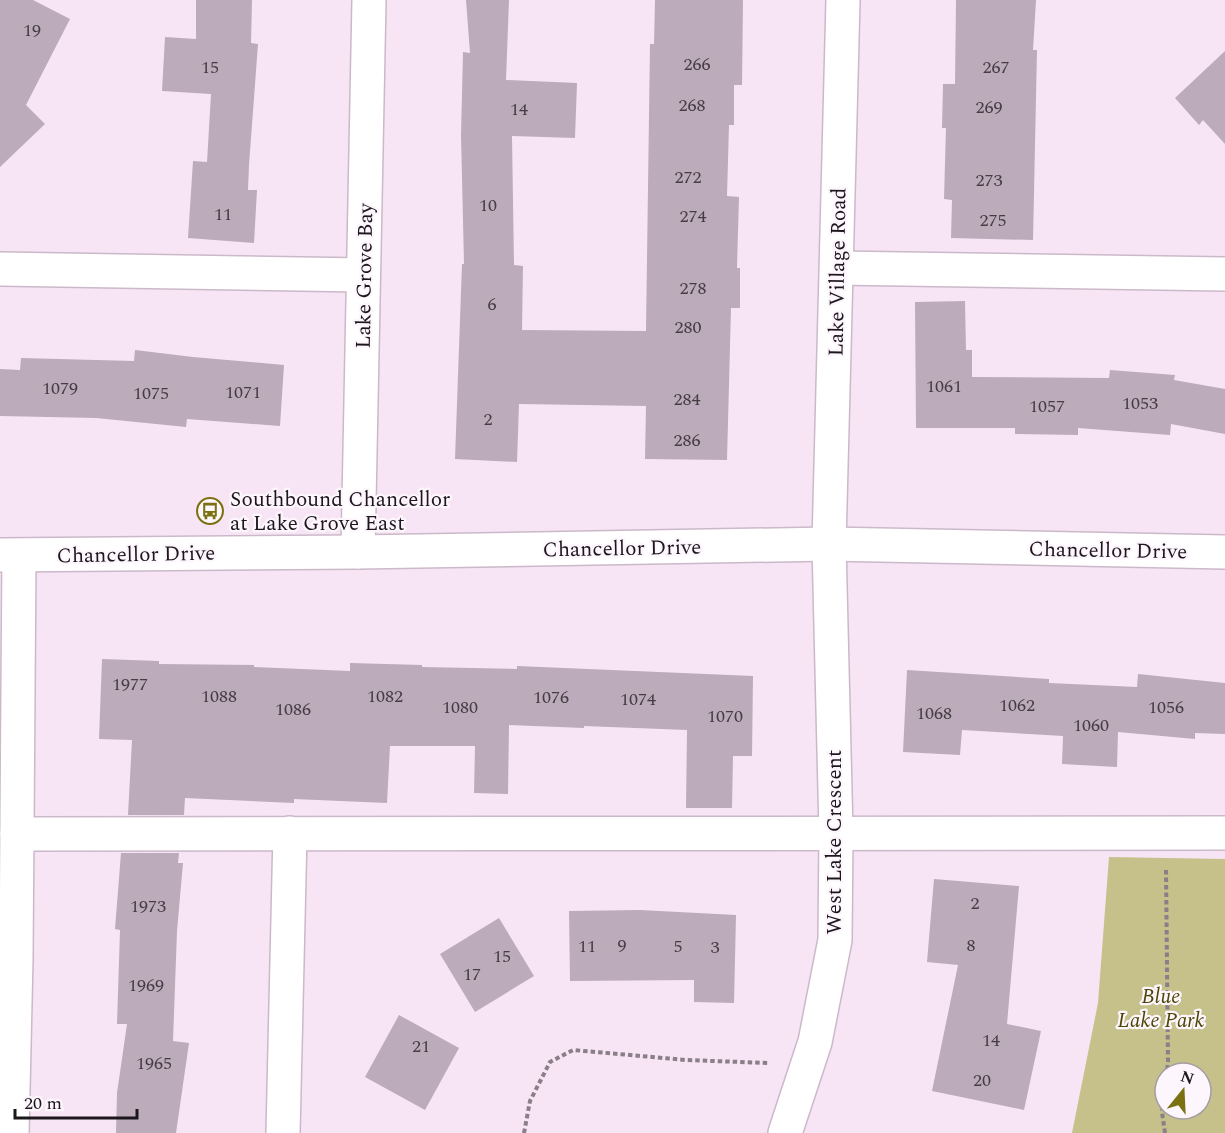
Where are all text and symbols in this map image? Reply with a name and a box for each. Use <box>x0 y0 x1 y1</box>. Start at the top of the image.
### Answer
house number: 19 <box>23 17 41 44</box>
house number: 266 <box>684 51 711 78</box>
house number: 15 <box>201 54 219 81</box>
house number: 267 <box>983 54 1010 81</box>
house number: 268 <box>679 92 706 119</box>
house number: 269 <box>976 94 1003 121</box>
house number: 14 <box>510 96 528 123</box>
house number: 272 <box>675 164 702 191</box>
house number: 273 <box>976 167 1003 194</box>
street label: Lake Village Road <box>821 187 855 357</box>
house number: 10 <box>479 192 497 219</box>
house number: 11 <box>214 201 232 228</box>
street label: Lake Grove Bay <box>348 202 382 349</box>
house number: 274 <box>680 203 707 230</box>
house number: 275 <box>980 207 1007 234</box>
house number: 278 <box>680 275 707 302</box>
house number: 6 <box>488 291 497 318</box>
house number: 280 <box>675 314 702 341</box>
house number: 1061 <box>926 373 962 400</box>
house number: 1079 <box>42 375 78 402</box>
house number: 1071 <box>225 379 261 406</box>
house number: 1075 <box>133 380 169 407</box>
house number: 284 <box>674 386 701 413</box>
house number: 1053 <box>1122 390 1158 417</box>
house number: 1057 <box>1029 393 1065 420</box>
house number: 2 <box>484 406 493 433</box>
house number: 286 <box>674 427 701 454</box>
place label: Southbound Chancellor at Lake Grove East <box>230 484 450 540</box>
bus stop icon: Southbound Chancellor at Lake Grove East <box>195 496 225 526</box>
street label: Chancellor Drive <box>542 532 702 566</box>
street label: Chancellor Drive <box>1028 534 1188 568</box>
street label: Chancellor Drive <box>56 538 216 572</box>
house number: 1977 <box>112 671 148 698</box>
house number: 1088 <box>201 683 237 710</box>
house number: 1082 <box>367 683 403 710</box>
house number: 1076 <box>533 684 569 711</box>
house number: 1074 <box>620 686 656 713</box>
house number: 1062 <box>999 692 1035 719</box>
house number: 1080 <box>442 694 478 721</box>
house number: 1056 <box>1148 694 1184 721</box>
house number: 1086 <box>275 696 311 723</box>
house number: 1068 <box>916 700 952 727</box>
house number: 1070 <box>707 703 743 730</box>
house number: 1060 <box>1073 712 1109 739</box>
street label: West Lake Crescent <box>819 750 851 934</box>
house number: 2 <box>971 890 980 917</box>
house number: 1973 <box>130 893 166 920</box>
house number: 9 <box>618 932 627 959</box>
house number: 8 <box>967 932 976 959</box>
house number: 11 <box>578 933 596 960</box>
house number: 5 <box>674 933 683 960</box>
house number: 3 <box>711 934 720 961</box>
house number: 15 <box>493 943 511 970</box>
house number: 17 <box>463 961 481 988</box>
house number: 1969 <box>128 972 164 999</box>
park label: Blue Lake Park <box>1118 981 1205 1037</box>
house number: 14 <box>982 1027 1000 1054</box>
house number: 21 <box>412 1033 430 1060</box>
house number: 1965 <box>136 1050 172 1077</box>
north arrow <box>1153 1061 1213 1121</box>
text: N <box>1177 1064 1197 1091</box>
house number: 20 <box>973 1067 991 1094</box>
scale bar <box>15 1082 136 1120</box>
text: 20 m <box>24 1090 62 1117</box>

